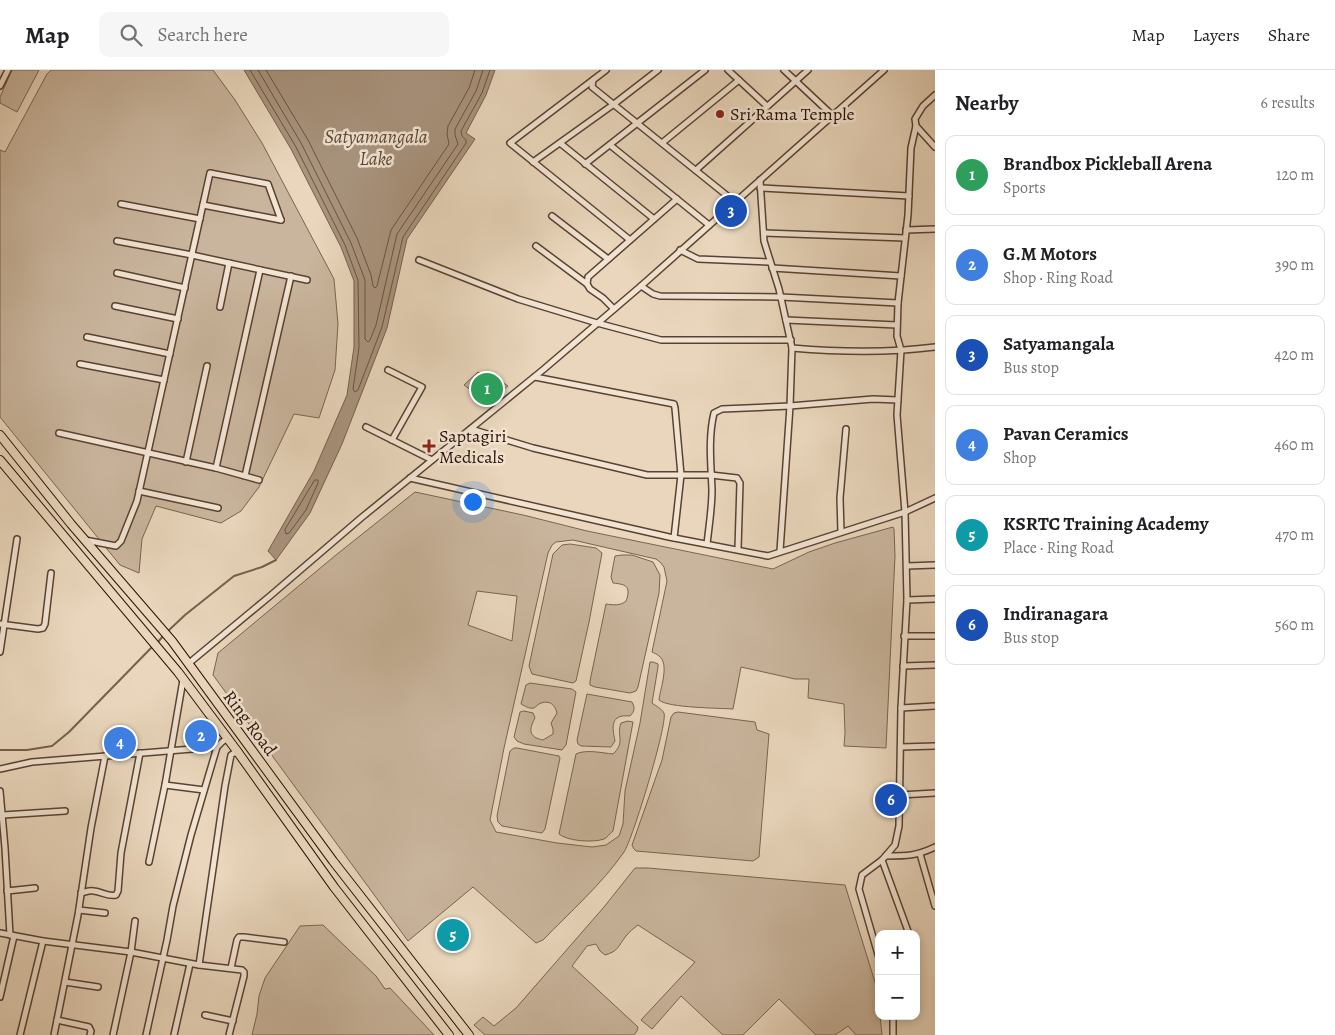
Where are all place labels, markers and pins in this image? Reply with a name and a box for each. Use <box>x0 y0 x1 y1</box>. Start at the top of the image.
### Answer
place label: Sri Rama Temple <box>730 102 855 126</box>
marker: Sri Rama Temple <box>714 108 726 120</box>
pin: 3 <box>715 192 747 230</box>
pin: 1 <box>471 370 503 408</box>
place label: Saptagiri Medicals <box>439 424 506 469</box>
marker: Saptagiri Medicals <box>423 440 435 452</box>
pin: 2 <box>185 717 217 755</box>
pin: 4 <box>104 724 136 762</box>
pin: 6 <box>875 781 907 819</box>
pin: 5 <box>437 916 469 954</box>

